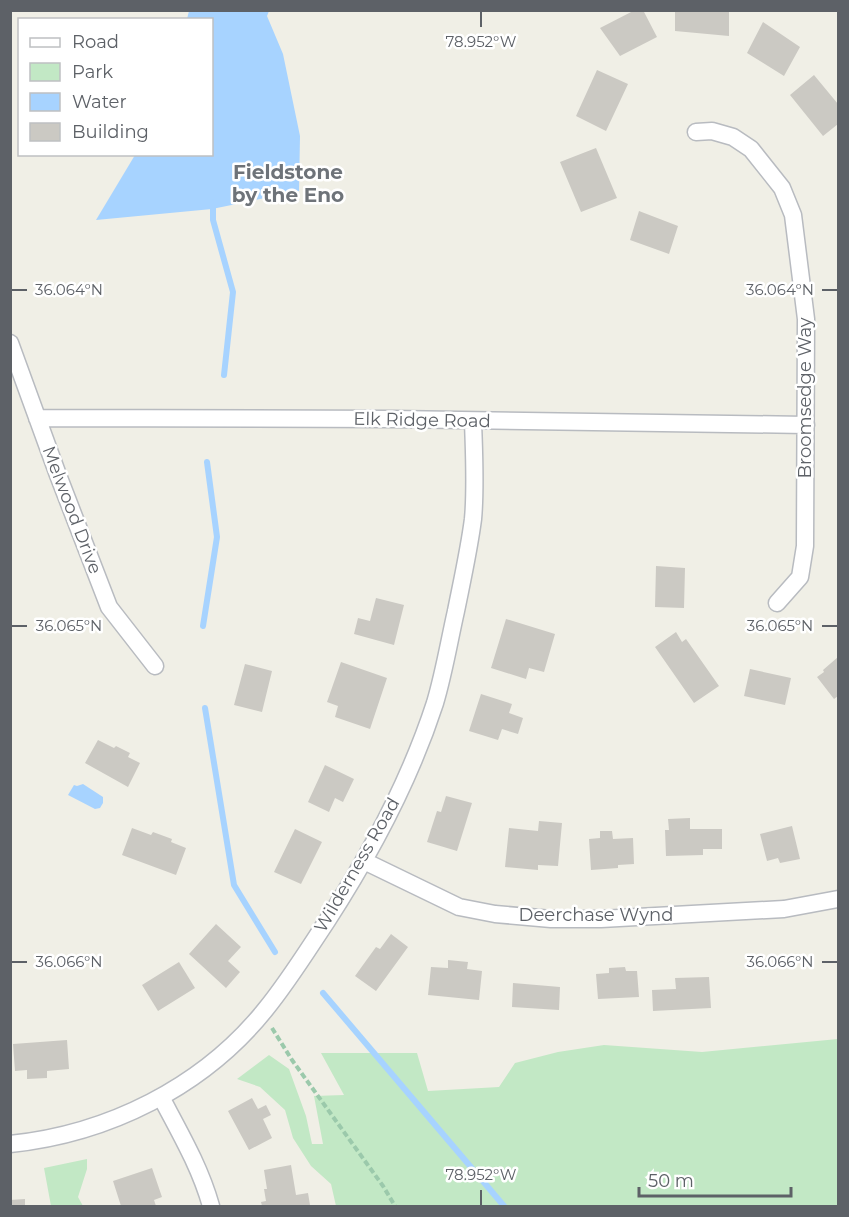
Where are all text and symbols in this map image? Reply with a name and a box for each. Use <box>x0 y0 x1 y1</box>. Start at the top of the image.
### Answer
legend <box>18 18 213 156</box>
text: Road <box>72 31 119 53</box>
text: 78.952°W <box>446 32 517 51</box>
text: Park <box>72 61 113 83</box>
text: Water <box>72 91 127 113</box>
text: Building <box>72 121 149 143</box>
district label: Fieldstone by the Eno <box>232 160 344 207</box>
text: 36.064°N <box>35 280 103 299</box>
text: 36.064°N <box>746 280 814 299</box>
street label: Broomsedge Way <box>794 317 816 479</box>
street label: Elk Ridge Road <box>353 408 491 432</box>
street label: Melwood Drive <box>38 443 107 577</box>
text: 36.065°N <box>36 616 102 635</box>
text: 36.065°N <box>747 616 813 635</box>
street label: Wilderness Road <box>309 794 405 936</box>
street label: Deerchase Wynd <box>519 904 673 926</box>
text: 36.066°N <box>35 952 103 971</box>
text: 36.066°N <box>746 952 814 971</box>
scale bar <box>639 1160 790 1198</box>
text: 78.952°W <box>446 1165 517 1184</box>
text: 50 m <box>648 1170 694 1192</box>

